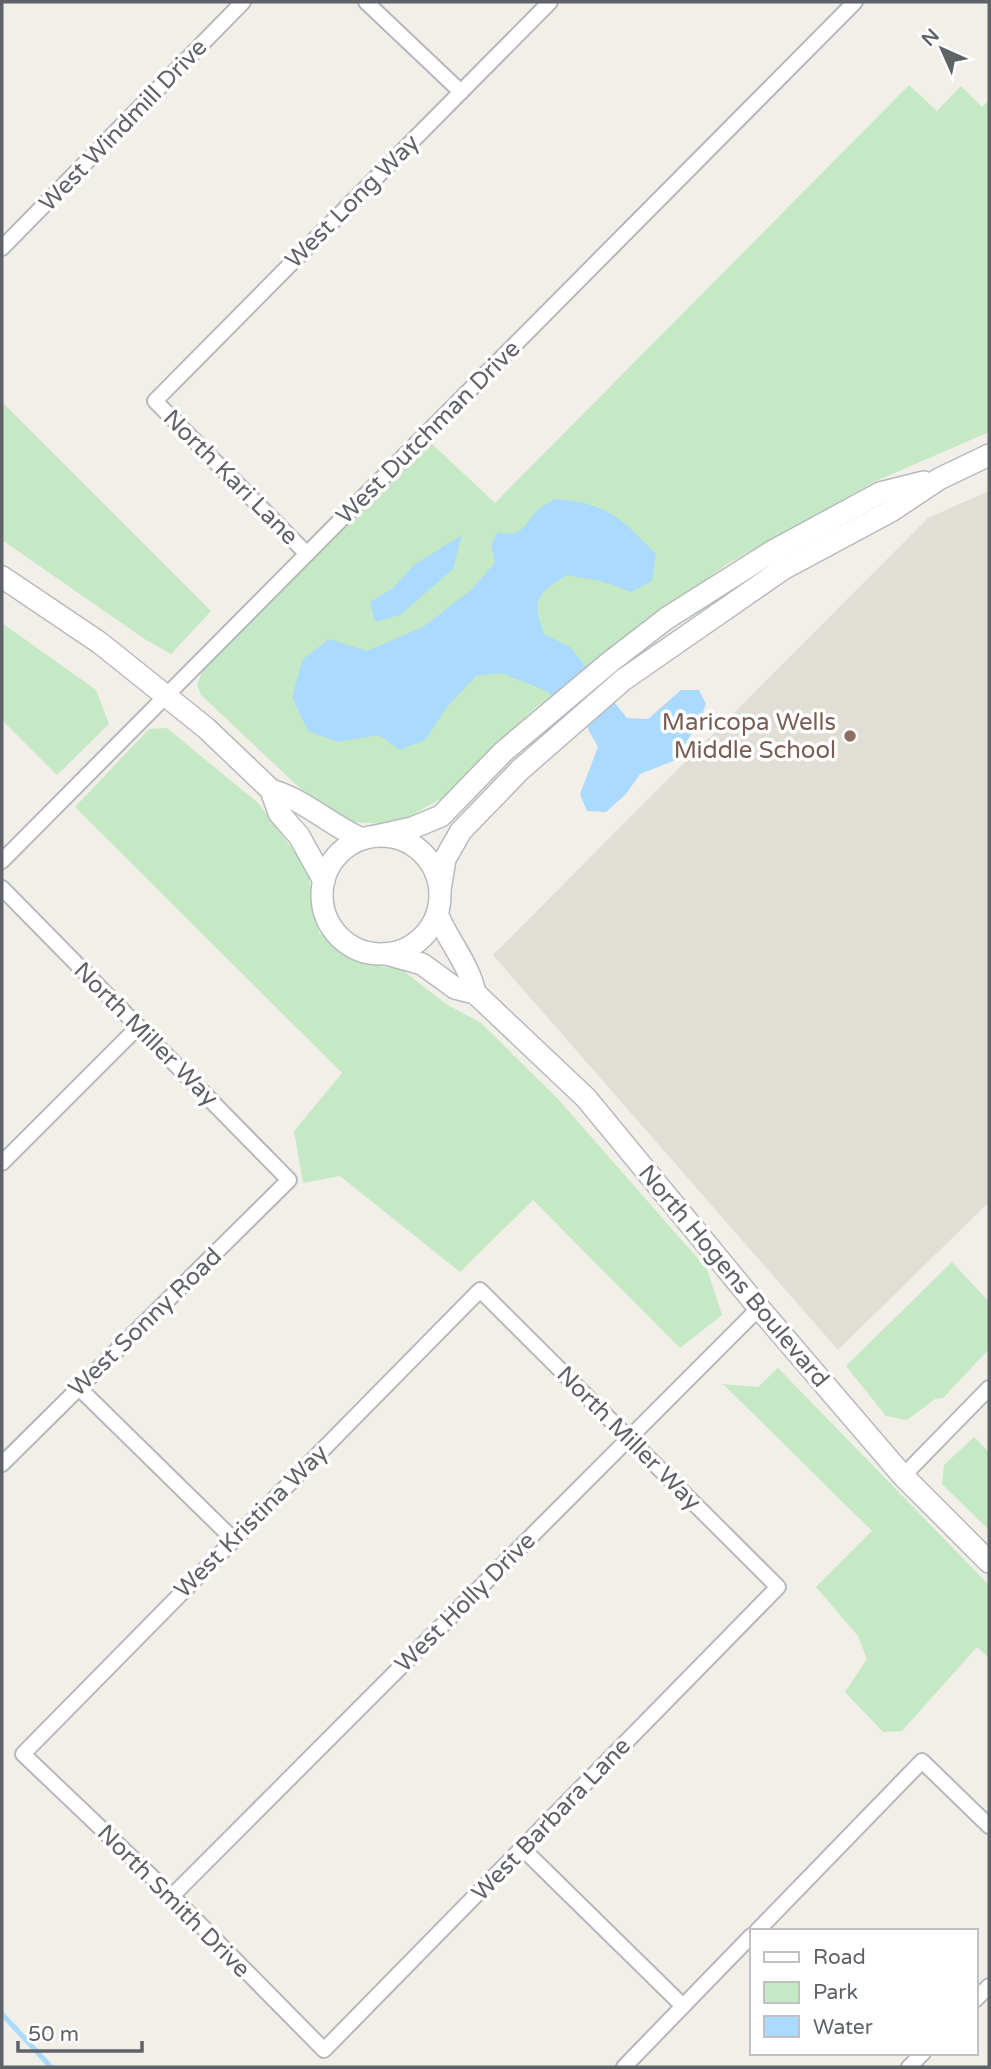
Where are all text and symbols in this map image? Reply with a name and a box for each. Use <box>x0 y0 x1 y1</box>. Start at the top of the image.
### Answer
north arrow <box>907 14 977 84</box>
text: N <box>918 25 944 51</box>
street label: West Windmill Drive <box>34 33 213 218</box>
street label: West Long Way <box>279 128 425 274</box>
street label: West Dutchman Drive <box>330 334 526 530</box>
street label: North Kari Lane <box>157 404 304 551</box>
place label: Maricopa Wells Middle School <box>662 708 836 765</box>
marker: Maricopa Wells Middle School <box>842 728 858 744</box>
street label: North Miller Way <box>67 956 224 1113</box>
street label: North Hogens Boulevard <box>632 1159 835 1393</box>
street label: West Sonny Road <box>63 1242 228 1403</box>
street label: North Miller Way <box>550 1360 707 1517</box>
street label: West Kristina Way <box>169 1438 334 1604</box>
street label: West Holly Drive <box>389 1526 541 1678</box>
street label: West Barbara Lane <box>466 1732 637 1907</box>
street label: North Smith Drive <box>91 1819 256 1984</box>
legend <box>750 1929 977 2055</box>
text: Road <box>813 1945 866 1970</box>
text: Park <box>813 1980 858 2005</box>
scale bar <box>18 2010 142 2054</box>
text: Water <box>813 2015 873 2040</box>
text: 50 m <box>28 2022 79 2047</box>

